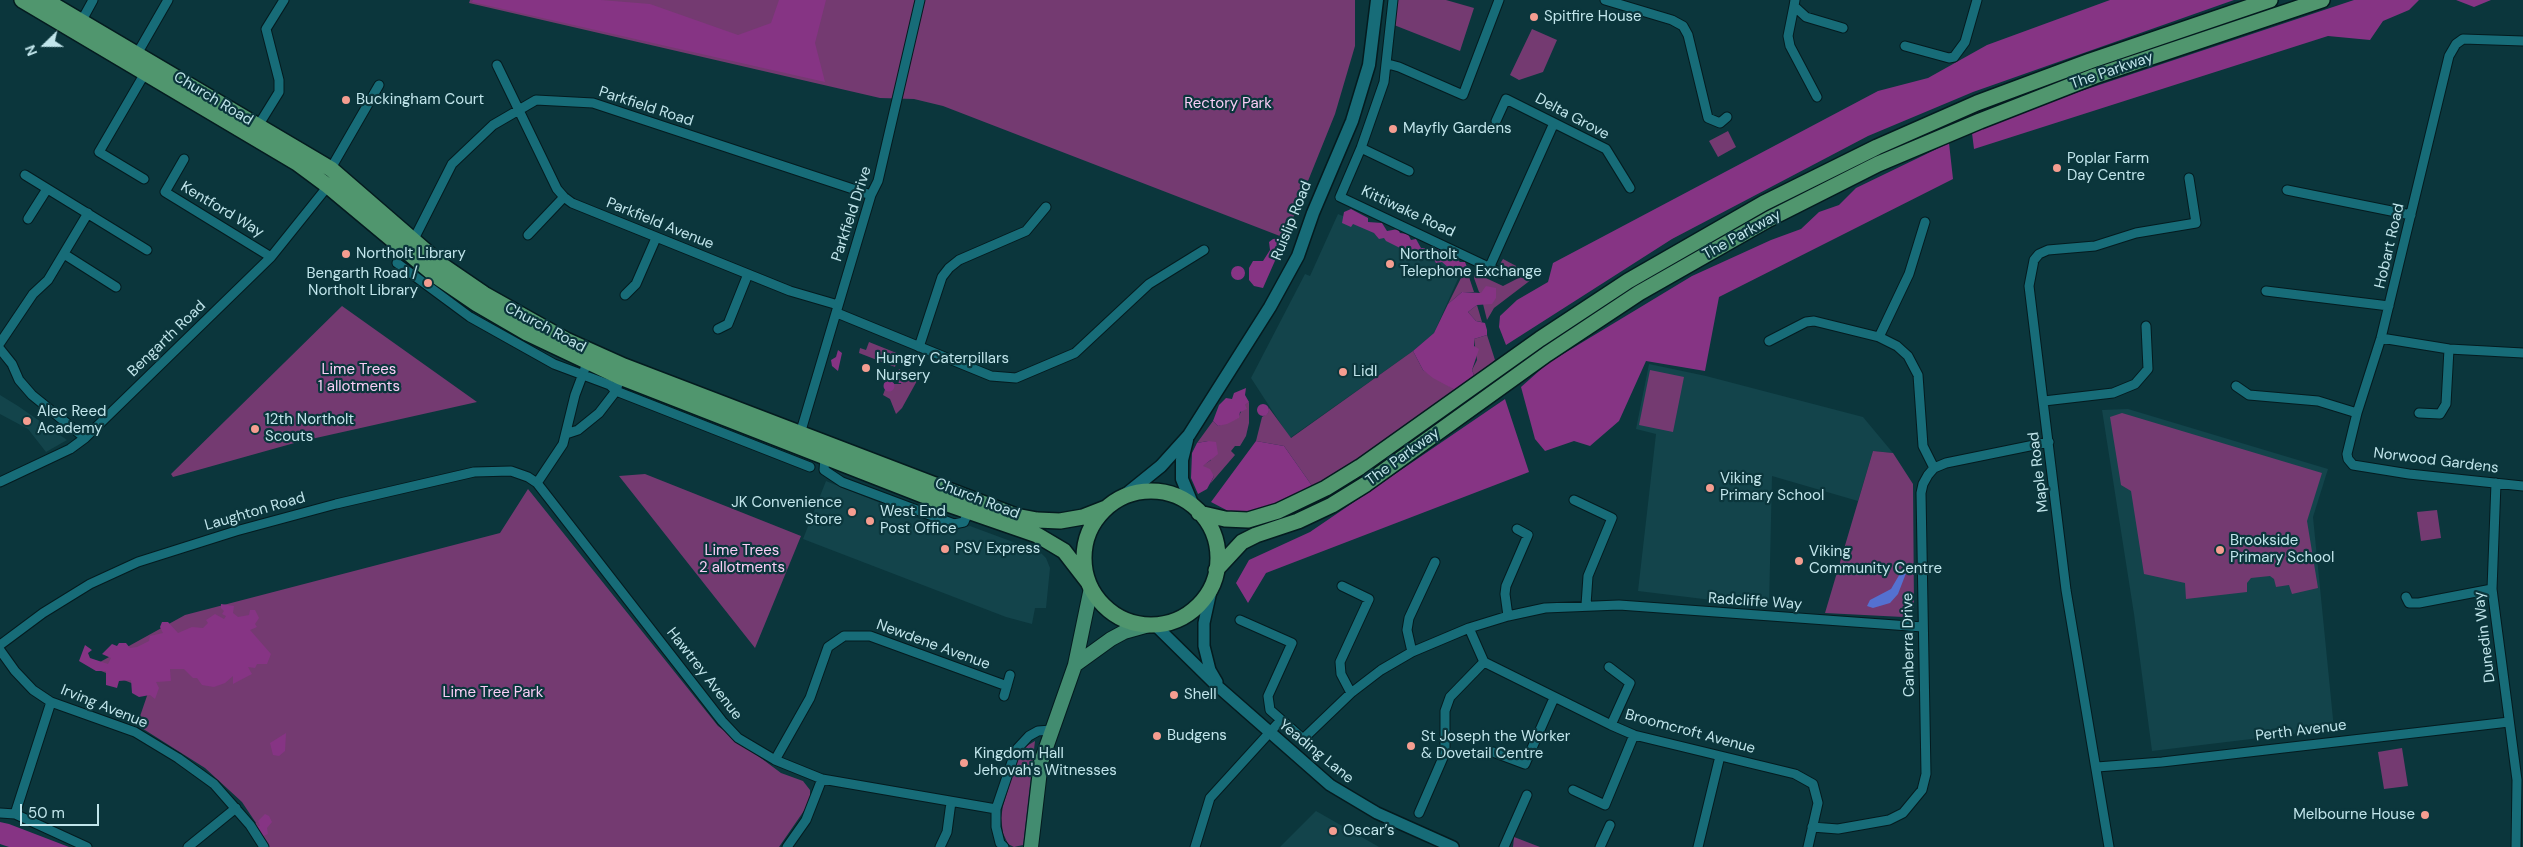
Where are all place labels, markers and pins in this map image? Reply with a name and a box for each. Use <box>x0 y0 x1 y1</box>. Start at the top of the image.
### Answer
place label: Spitfire House <box>1544 8 1642 26</box>
marker: Spitfire House <box>1528 11 1540 23</box>
place label: Buckingham Court <box>356 91 484 109</box>
marker: Buckingham Court <box>340 94 352 106</box>
place label: Mayfly Gardens <box>1403 120 1512 138</box>
marker: Mayfly Gardens <box>1387 123 1399 135</box>
place label: Poplar Farm Day Centre <box>2067 150 2149 185</box>
marker: Poplar Farm Day Centre <box>2051 162 2063 174</box>
place label: Northolt Library <box>356 245 466 263</box>
place label: Northolt Telephone Exchange <box>1400 246 1542 281</box>
marker: Northolt Library <box>340 248 352 260</box>
marker: Northolt Telephone Exchange <box>1384 258 1396 270</box>
place label: Bengarth Road / Northolt Library <box>306 265 418 300</box>
marker: Bengarth Road / Northolt Library <box>422 277 434 289</box>
place label: Hungry Caterpillars Nursery <box>876 350 1009 385</box>
marker: Hungry Caterpillars Nursery <box>860 362 872 374</box>
place label: Lidl <box>1353 363 1377 381</box>
marker: Lidl <box>1337 366 1349 378</box>
place label: Alec Reed Academy <box>37 403 106 438</box>
place label: 12th Northolt Scouts <box>265 411 354 446</box>
marker: Alec Reed Academy <box>21 415 33 427</box>
marker: 12th Northolt Scouts <box>249 423 261 435</box>
place label: Viking Primary School <box>1720 470 1824 505</box>
marker: Viking Primary School <box>1704 482 1716 494</box>
place label: JK Convenience Store <box>731 494 842 529</box>
place label: West End Post Office <box>880 503 956 538</box>
marker: JK Convenience Store <box>846 506 858 518</box>
marker: West End Post Office <box>864 515 876 527</box>
place label: Brookside Primary School <box>2230 532 2334 567</box>
place label: PSV Express <box>955 540 1040 558</box>
marker: PSV Express <box>939 543 951 555</box>
place label: Viking Community Centre <box>1809 543 1942 578</box>
marker: Brookside Primary School <box>2214 544 2226 556</box>
marker: Viking Community Centre <box>1793 555 1805 567</box>
place label: Shell <box>1184 686 1217 704</box>
marker: Shell <box>1168 689 1180 701</box>
place label: Budgens <box>1167 727 1227 745</box>
place label: St Joseph the Worker & Dovetail Centre <box>1421 728 1570 763</box>
marker: Budgens <box>1151 730 1163 742</box>
marker: St Joseph the Worker & Dovetail Centre <box>1405 740 1417 752</box>
place label: Kingdom Hall Jehovah's Witnesses <box>974 745 1117 780</box>
marker: Kingdom Hall Jehovah's Witnesses <box>958 757 970 769</box>
place label: Melbourne House <box>2293 806 2415 824</box>
marker: Melbourne House <box>2419 809 2431 821</box>
place label: Oscar’s <box>1343 822 1394 840</box>
marker: Oscar’s <box>1327 825 1339 837</box>

